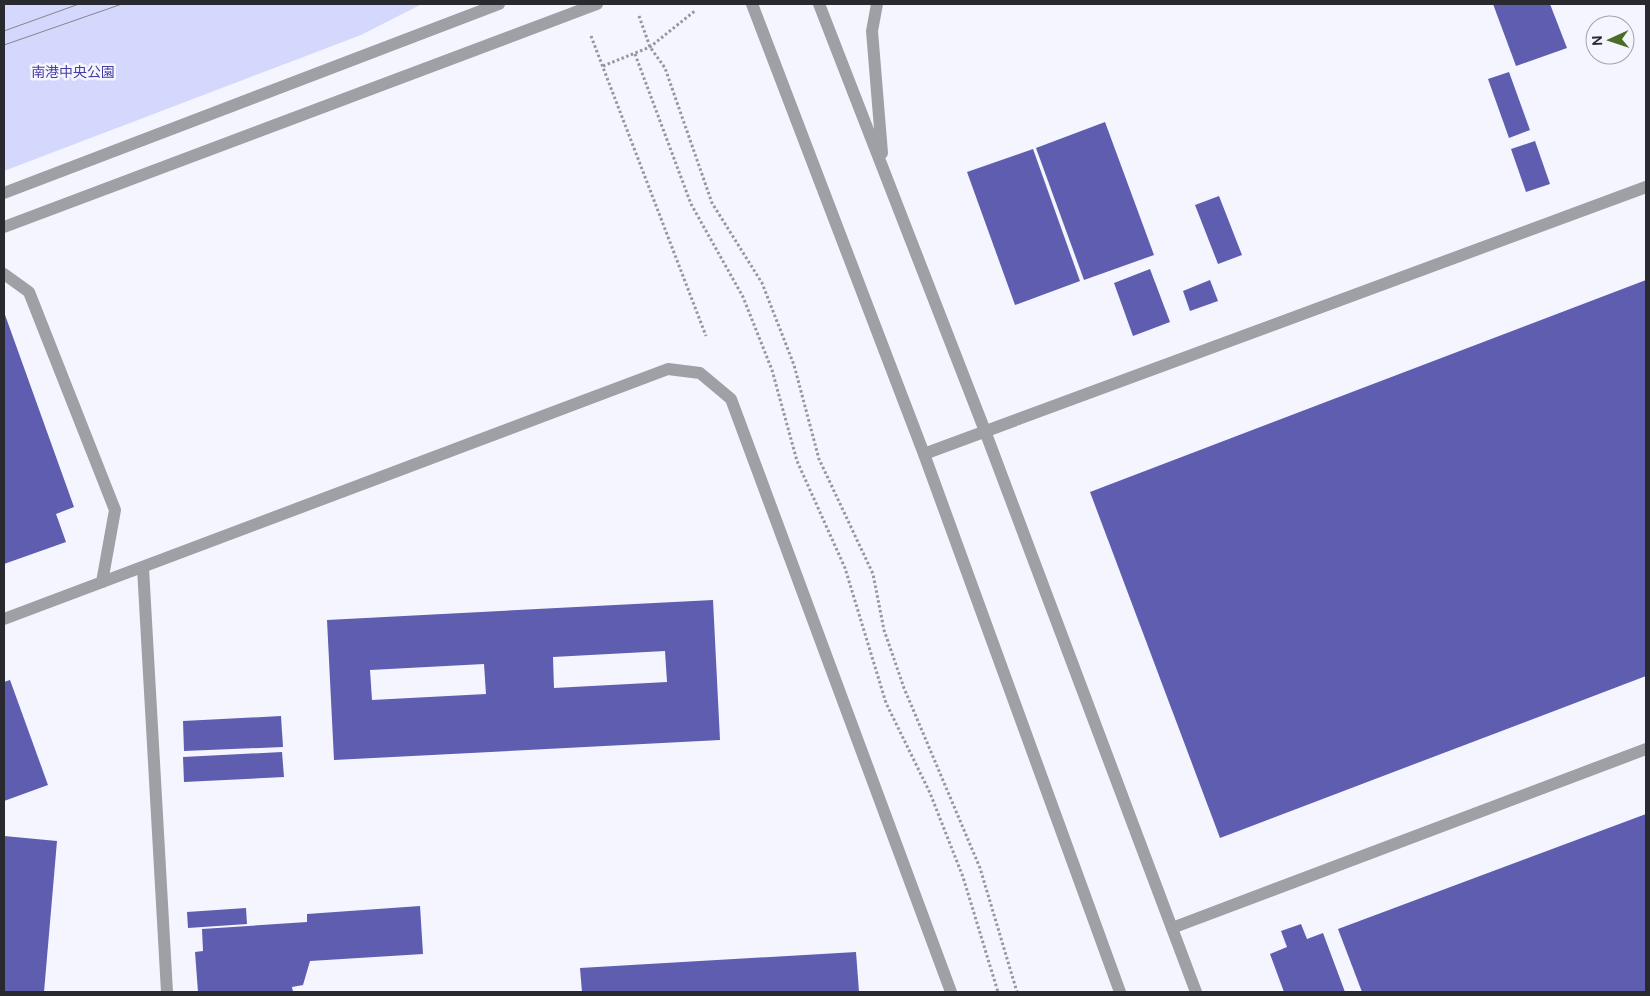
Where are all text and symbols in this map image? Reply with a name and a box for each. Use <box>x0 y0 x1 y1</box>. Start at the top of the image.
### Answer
north arrow <box>1585 15 1635 65</box>
text: N <box>1588 35 1606 46</box>
park label: 南港中央公園 <box>31 63 115 81</box>

